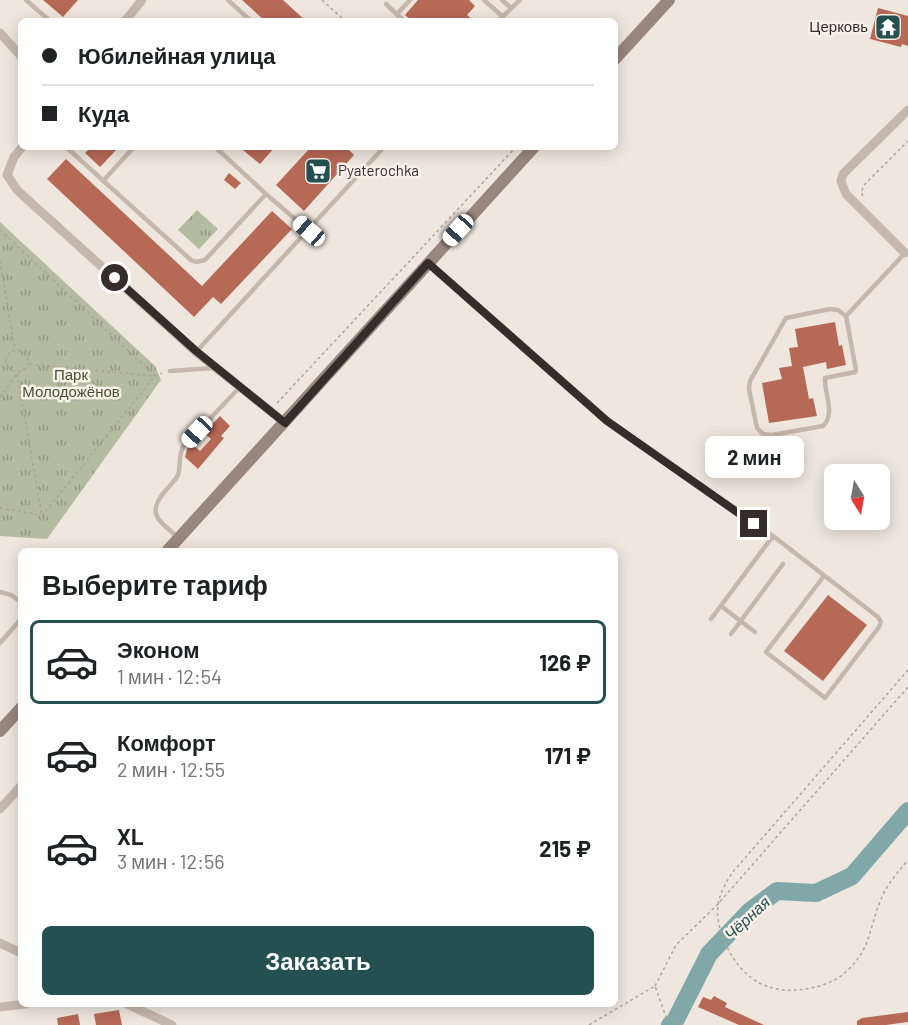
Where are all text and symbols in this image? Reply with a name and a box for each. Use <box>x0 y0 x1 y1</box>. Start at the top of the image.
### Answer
temple icon: Церковь <box>873 12 903 42</box>
place label: Церковь <box>809 17 868 35</box>
text: Юбилейная улица <box>78 42 275 68</box>
text: Куда <box>78 100 129 126</box>
supermarket icon: Pyaterochka <box>303 156 333 186</box>
place label: Pyaterochka <box>338 161 419 179</box>
car <box>439 211 477 249</box>
car <box>290 212 328 250</box>
route start <box>101 264 128 291</box>
park label: Парк Молодожёнов <box>22 365 120 400</box>
car <box>178 413 216 451</box>
callout: 2 мин <box>704 437 804 479</box>
text: 2 мин <box>727 445 782 469</box>
north arrow <box>824 464 890 530</box>
map controls <box>824 464 890 530</box>
route end <box>740 510 767 537</box>
text: Выберите тариф <box>42 568 268 600</box>
icon: car <box>45 635 99 689</box>
text: Эконом <box>117 636 200 662</box>
text: 126 ₽ <box>539 649 591 675</box>
text: 1 мин · 12:54 <box>117 664 222 688</box>
icon: car <box>45 728 99 782</box>
text: Комфорт <box>117 729 216 755</box>
text: 171 ₽ <box>545 742 591 768</box>
text: 2 мин · 12:55 <box>117 757 225 781</box>
icon: car <box>45 821 99 875</box>
text: XL <box>117 823 143 849</box>
text: 215 ₽ <box>539 835 591 861</box>
text: 3 мин · 12:56 <box>117 849 225 873</box>
water label: Чёрная <box>720 892 774 943</box>
button: Заказать <box>42 926 594 995</box>

